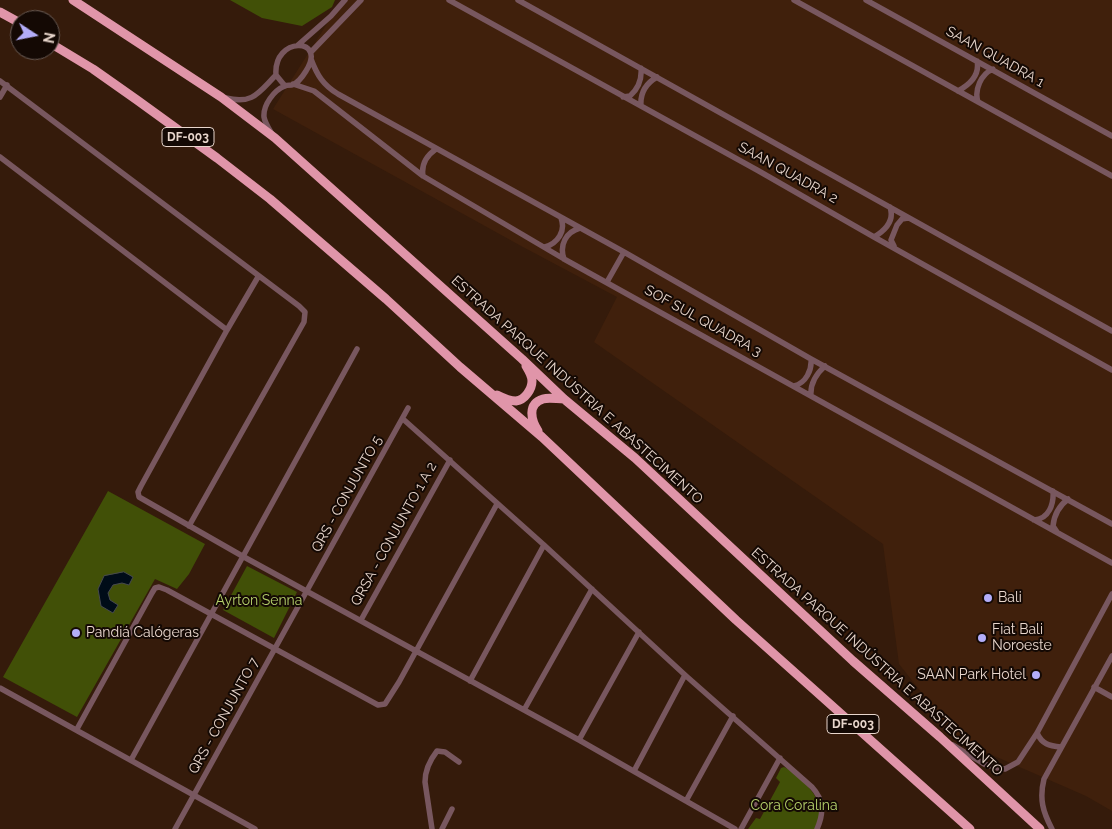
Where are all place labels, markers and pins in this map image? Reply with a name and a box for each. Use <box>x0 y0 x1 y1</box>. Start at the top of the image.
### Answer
place label: Bali <box>998 590 1022 606</box>
marker: Bali <box>982 592 994 604</box>
place label: Fiat Bali Noroeste <box>992 622 1052 654</box>
place label: Pandiá Calógeras <box>86 625 199 641</box>
marker: Pandiá Calógeras <box>70 627 82 639</box>
marker: Fiat Bali Noroeste <box>976 632 988 644</box>
place label: SAAN Park Hotel <box>917 667 1026 683</box>
marker: SAAN Park Hotel <box>1030 669 1042 681</box>

